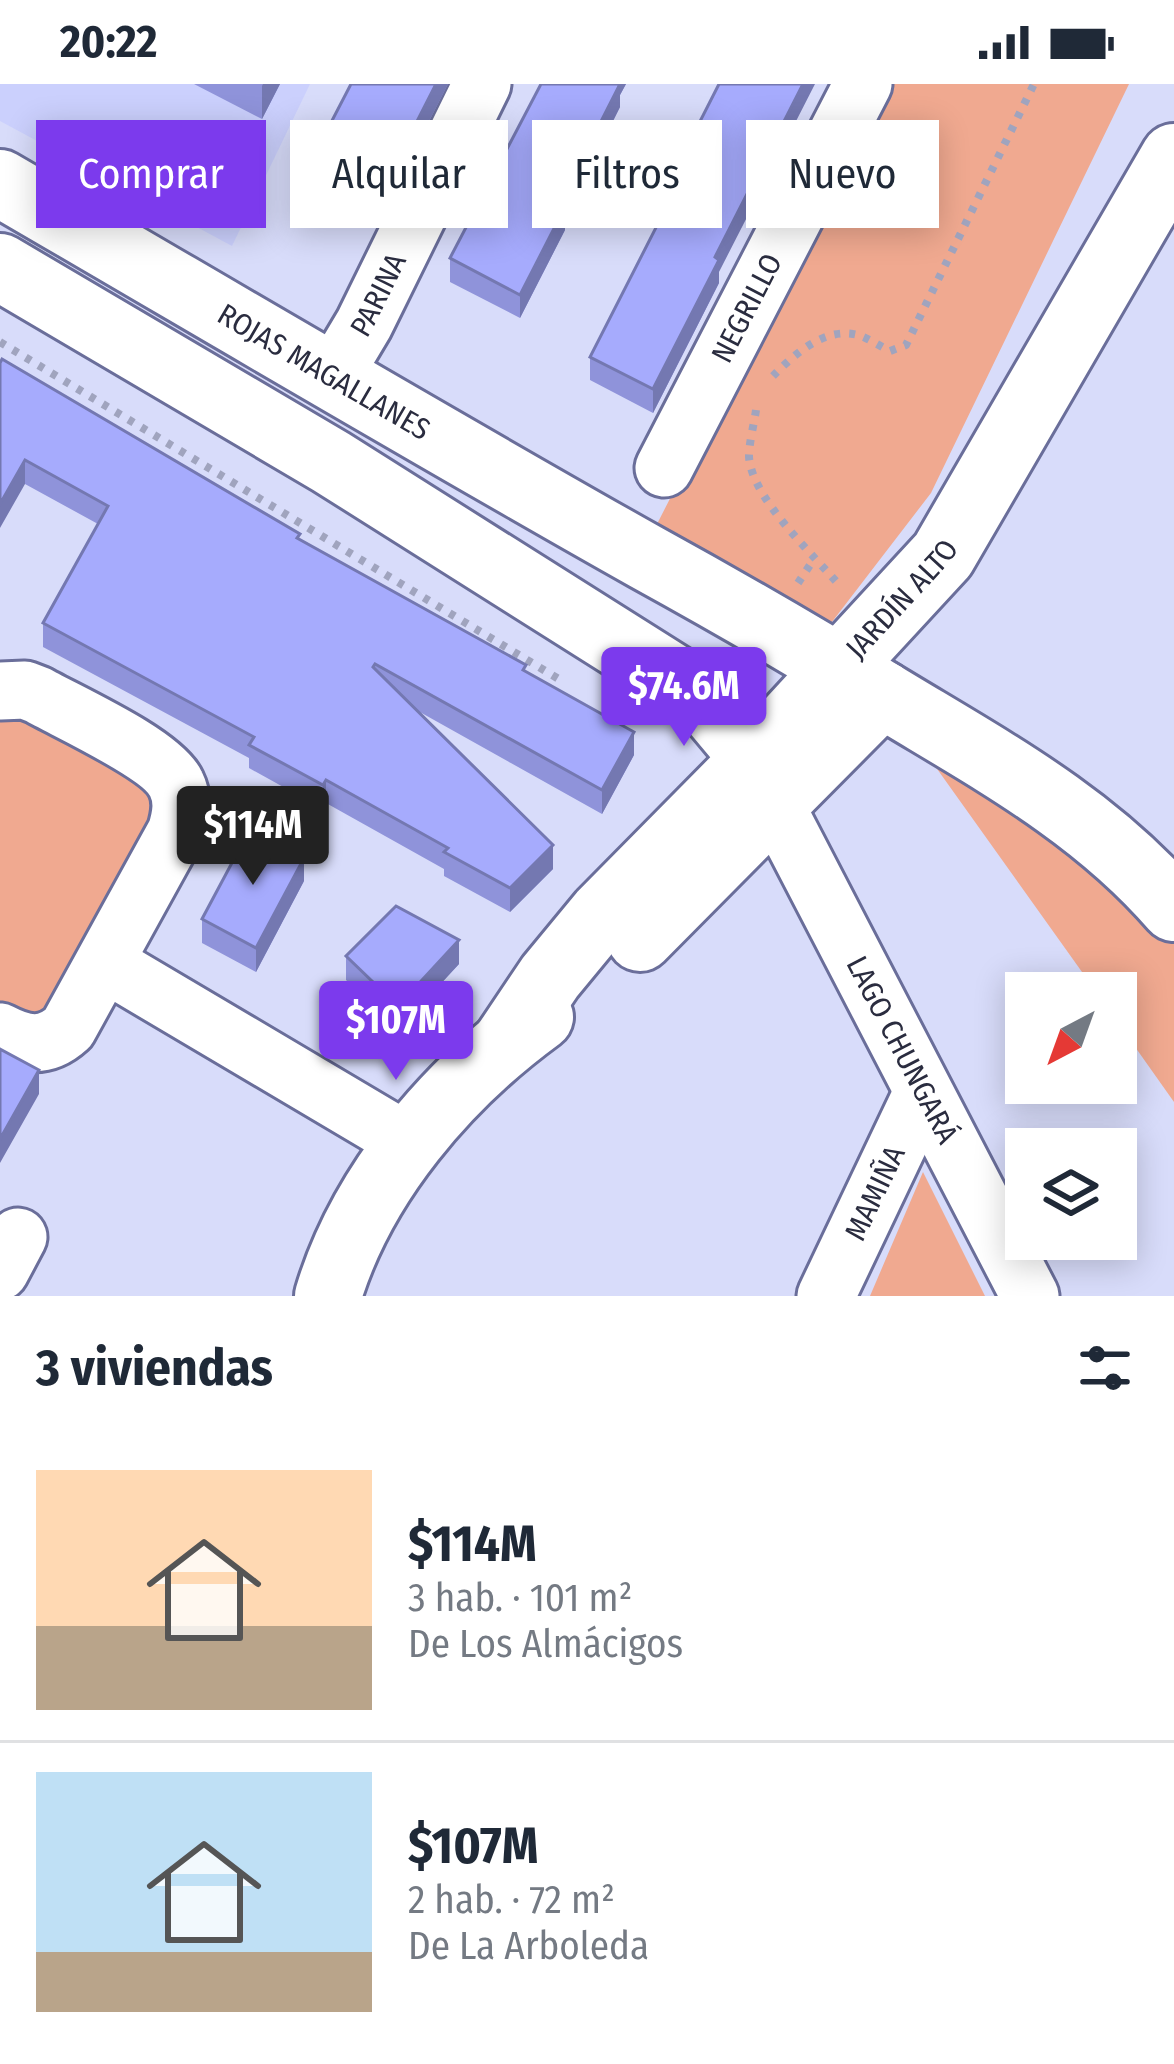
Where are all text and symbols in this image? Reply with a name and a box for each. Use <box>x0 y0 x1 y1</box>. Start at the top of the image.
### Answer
text: 20:22 <box>60 15 157 69</box>
chip: Comprar <box>36 120 266 228</box>
chip: Alquilar <box>290 120 508 228</box>
chip: Filtros <box>532 120 722 228</box>
chip: Nuevo <box>746 120 939 228</box>
street label: PARINA <box>343 247 414 343</box>
street label: NEGRILLO <box>704 248 790 369</box>
street label: ROJAS MAGALLANES <box>211 296 437 448</box>
street label: JARDÍN ALTO <box>838 533 966 666</box>
pin: $74.6M <box>586 647 782 749</box>
text: $74.6M <box>628 663 740 709</box>
pin: $114M <box>169 786 337 888</box>
text: $114M <box>204 802 302 848</box>
street label: LAGO CHUNGARÁ <box>839 950 966 1150</box>
north arrow <box>1005 972 1137 1104</box>
map controls <box>1005 972 1137 1260</box>
pin: $107M <box>312 981 480 1083</box>
text: $107M <box>346 997 446 1043</box>
button: layers <box>1005 1128 1137 1260</box>
street label: MAMIÑA <box>837 1140 913 1246</box>
icon: filters <box>1072 1335 1138 1401</box>
text: 3 viviendas <box>36 1337 273 1399</box>
text: $114M <box>408 1513 537 1575</box>
icon: home <box>132 1518 276 1662</box>
text: 3 hab. · 101 m² <box>408 1575 632 1621</box>
text: De Los Almácigos <box>408 1621 683 1667</box>
text: $107M <box>408 1815 539 1877</box>
icon: home <box>132 1820 276 1964</box>
text: 2 hab. · 72 m² <box>408 1877 615 1923</box>
text: De La Arboleda <box>408 1923 649 1969</box>

